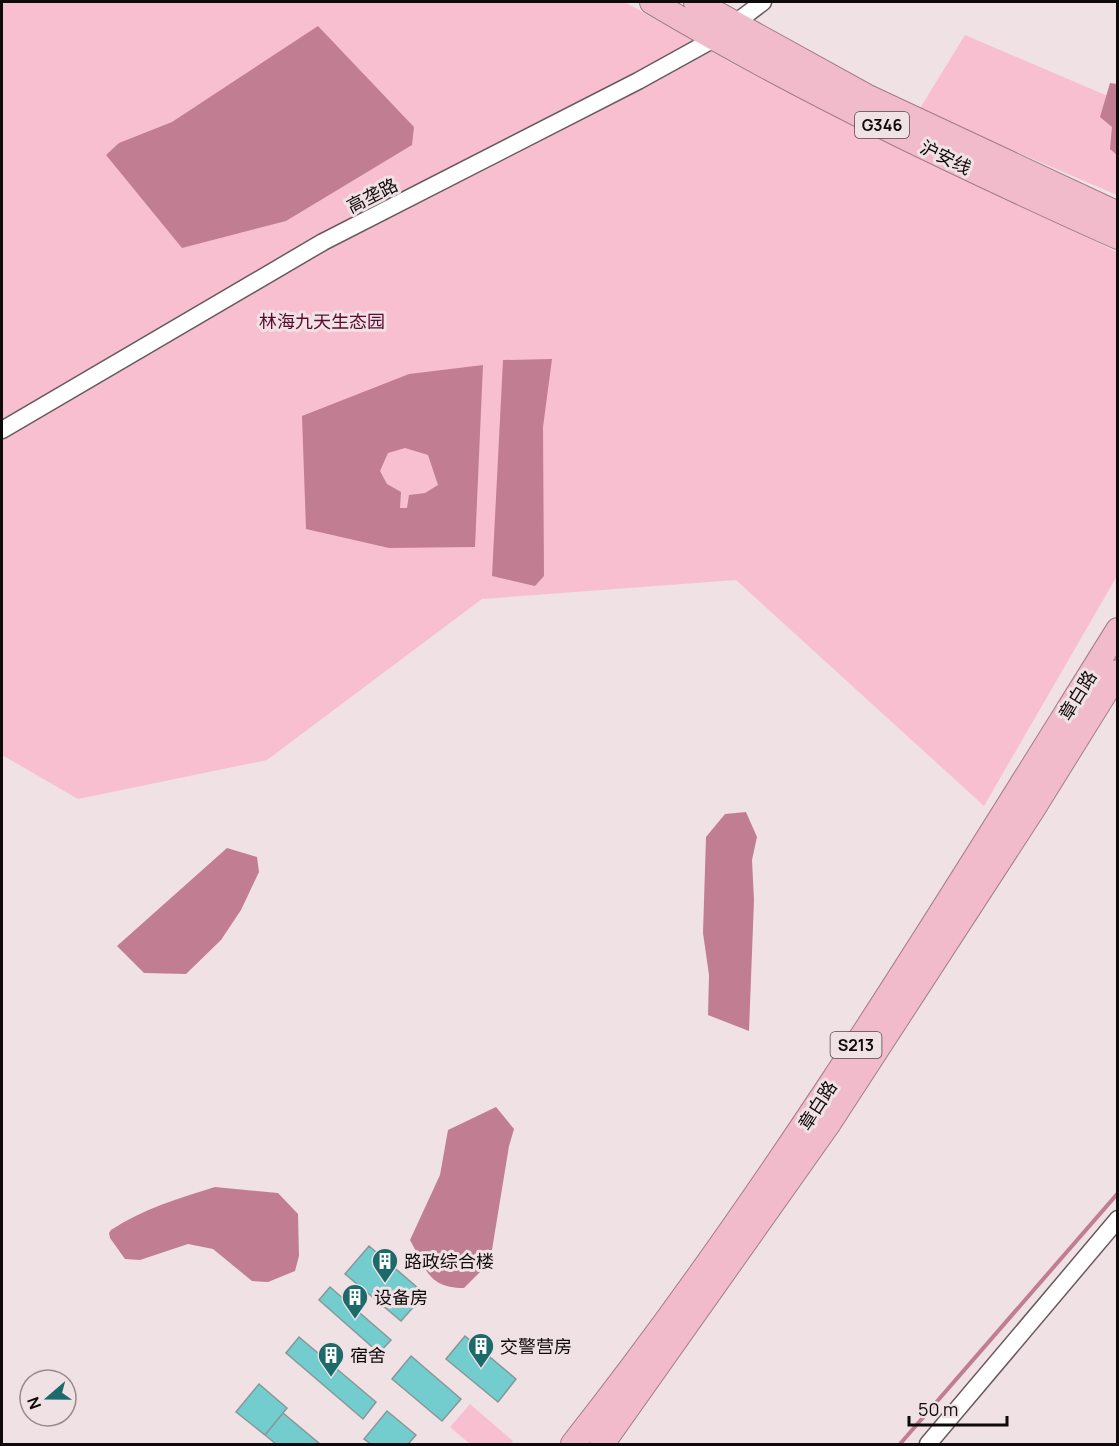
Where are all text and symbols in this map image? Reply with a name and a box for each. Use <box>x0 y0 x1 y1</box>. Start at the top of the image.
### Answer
road number: G346 <box>855 112 909 138</box>
street label: 沪安线 <box>916 134 976 180</box>
street label: 高垄路 <box>342 172 402 218</box>
park label: 林海九天生态园 <box>259 309 385 333</box>
street label: 章白路 <box>1053 666 1101 724</box>
road number: S213 <box>830 1032 882 1058</box>
street label: 章白路 <box>792 1076 842 1134</box>
building icon: 路政综合楼 <box>370 1246 400 1284</box>
place label: 路政综合楼 <box>404 1249 494 1273</box>
building icon: 设备房 <box>340 1282 370 1320</box>
place label: 设备房 <box>374 1285 428 1309</box>
building icon: 交警营房 <box>466 1331 496 1369</box>
place label: 交警营房 <box>500 1334 572 1358</box>
building icon: 宿舍 <box>316 1340 346 1378</box>
place label: 宿舍 <box>350 1343 386 1367</box>
north arrow <box>18 1368 78 1428</box>
scale bar <box>909 1389 1006 1427</box>
text: N <box>22 1394 46 1412</box>
text: 50 m <box>918 1397 958 1421</box>

